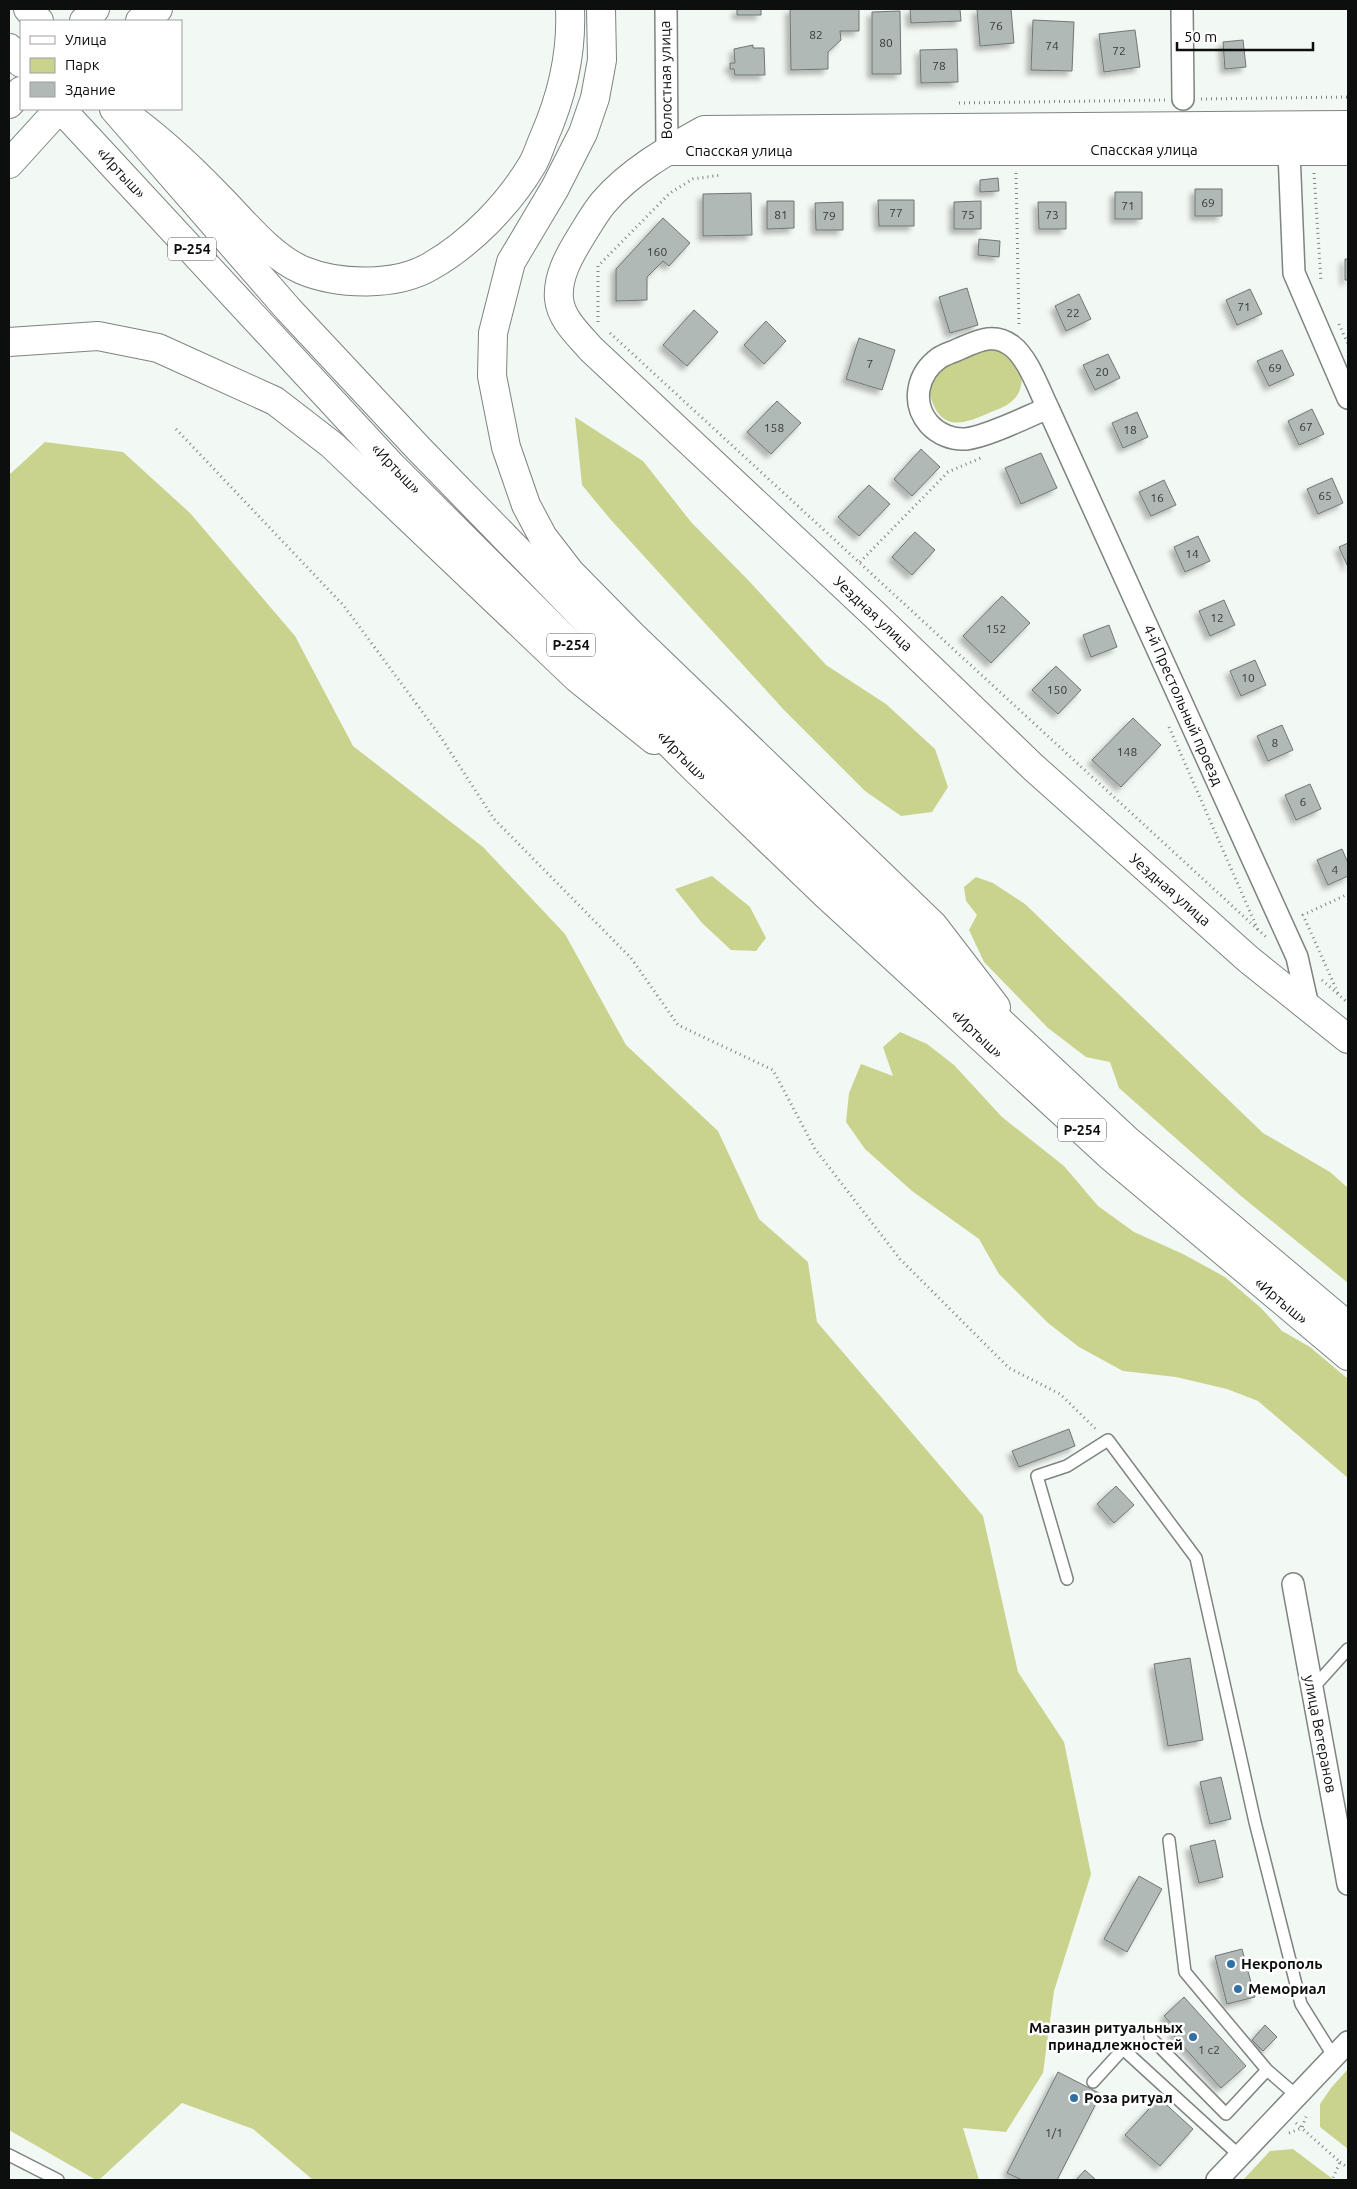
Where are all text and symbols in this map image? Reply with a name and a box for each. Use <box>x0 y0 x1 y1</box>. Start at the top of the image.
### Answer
house number: 76 <box>989 19 1003 32</box>
legend <box>20 20 182 110</box>
scale bar <box>1177 20 1313 52</box>
street label: Волостная улица <box>656 21 675 140</box>
house number: 82 <box>809 28 823 41</box>
text: 50 m <box>1184 28 1217 45</box>
text: Улица <box>65 31 107 48</box>
house number: 80 <box>879 36 893 49</box>
house number: 74 <box>1045 39 1059 52</box>
house number: 72 <box>1112 44 1126 57</box>
text: Парк <box>65 56 100 73</box>
house number: 78 <box>932 59 946 72</box>
text: Здание <box>65 81 116 98</box>
street label: Спасская улица <box>1090 141 1198 158</box>
street label: Спасская улица <box>685 142 793 159</box>
street label: «Иртыш» <box>93 144 149 202</box>
house number: 69 <box>1201 196 1215 209</box>
house number: 71 <box>1121 199 1135 212</box>
house number: 77 <box>889 206 903 219</box>
house number: 81 <box>774 208 788 221</box>
house number: 75 <box>961 208 975 221</box>
house number: 73 <box>1045 208 1059 221</box>
house number: 79 <box>822 209 836 222</box>
road number: Р-254 <box>168 238 216 260</box>
house number: 160 <box>647 245 667 258</box>
house number: 71 <box>1237 300 1251 313</box>
house number: 22 <box>1066 306 1080 319</box>
house number: 7 <box>867 357 873 370</box>
house number: 69 <box>1268 361 1282 374</box>
house number: 20 <box>1095 365 1109 378</box>
house number: 67 <box>1299 420 1313 433</box>
house number: 158 <box>764 421 784 434</box>
house number: 18 <box>1123 423 1137 436</box>
street label: «Иртыш» <box>368 440 425 497</box>
house number: 65 <box>1318 489 1332 502</box>
house number: 16 <box>1150 491 1164 504</box>
house number: 14 <box>1185 547 1199 560</box>
street label: Уездная улица <box>830 573 916 654</box>
house number: 12 <box>1210 611 1224 624</box>
house number: 152 <box>986 622 1006 635</box>
street label: 4-й Престольный проезд <box>1140 622 1227 788</box>
road number: Р-254 <box>547 634 595 656</box>
house number: 10 <box>1241 671 1255 684</box>
house number: 150 <box>1047 683 1067 696</box>
street label: «Иртыш» <box>654 727 711 784</box>
house number: 8 <box>1272 736 1279 749</box>
house number: 148 <box>1117 745 1137 758</box>
house number: 6 <box>1300 795 1307 808</box>
street label: Уездная улица <box>1127 850 1214 929</box>
house number: 4 <box>1332 863 1339 876</box>
street label: «Иртыш» <box>948 1006 1006 1062</box>
road number: Р-254 <box>1058 1118 1106 1142</box>
street label: «Иртыш» <box>1252 1274 1311 1328</box>
street label: улица Ветеранов <box>1301 1674 1340 1794</box>
place label: Некрополь <box>1241 1955 1322 1972</box>
marker: Некрополь <box>1225 1958 1237 1970</box>
place label: Мемориал <box>1248 1980 1326 1997</box>
marker: Мемориал <box>1232 1983 1244 1995</box>
place label: Магазин ритуальных принадлежностей <box>1029 2019 1183 2053</box>
marker: Магазин ритуальных принадлежностей <box>1187 2031 1199 2043</box>
house number: 1 с2 <box>1198 2043 1220 2056</box>
place label: Роза ритуал <box>1084 2089 1173 2106</box>
marker: Роза ритуал <box>1068 2092 1080 2104</box>
house number: 1/1 <box>1045 2126 1063 2139</box>

